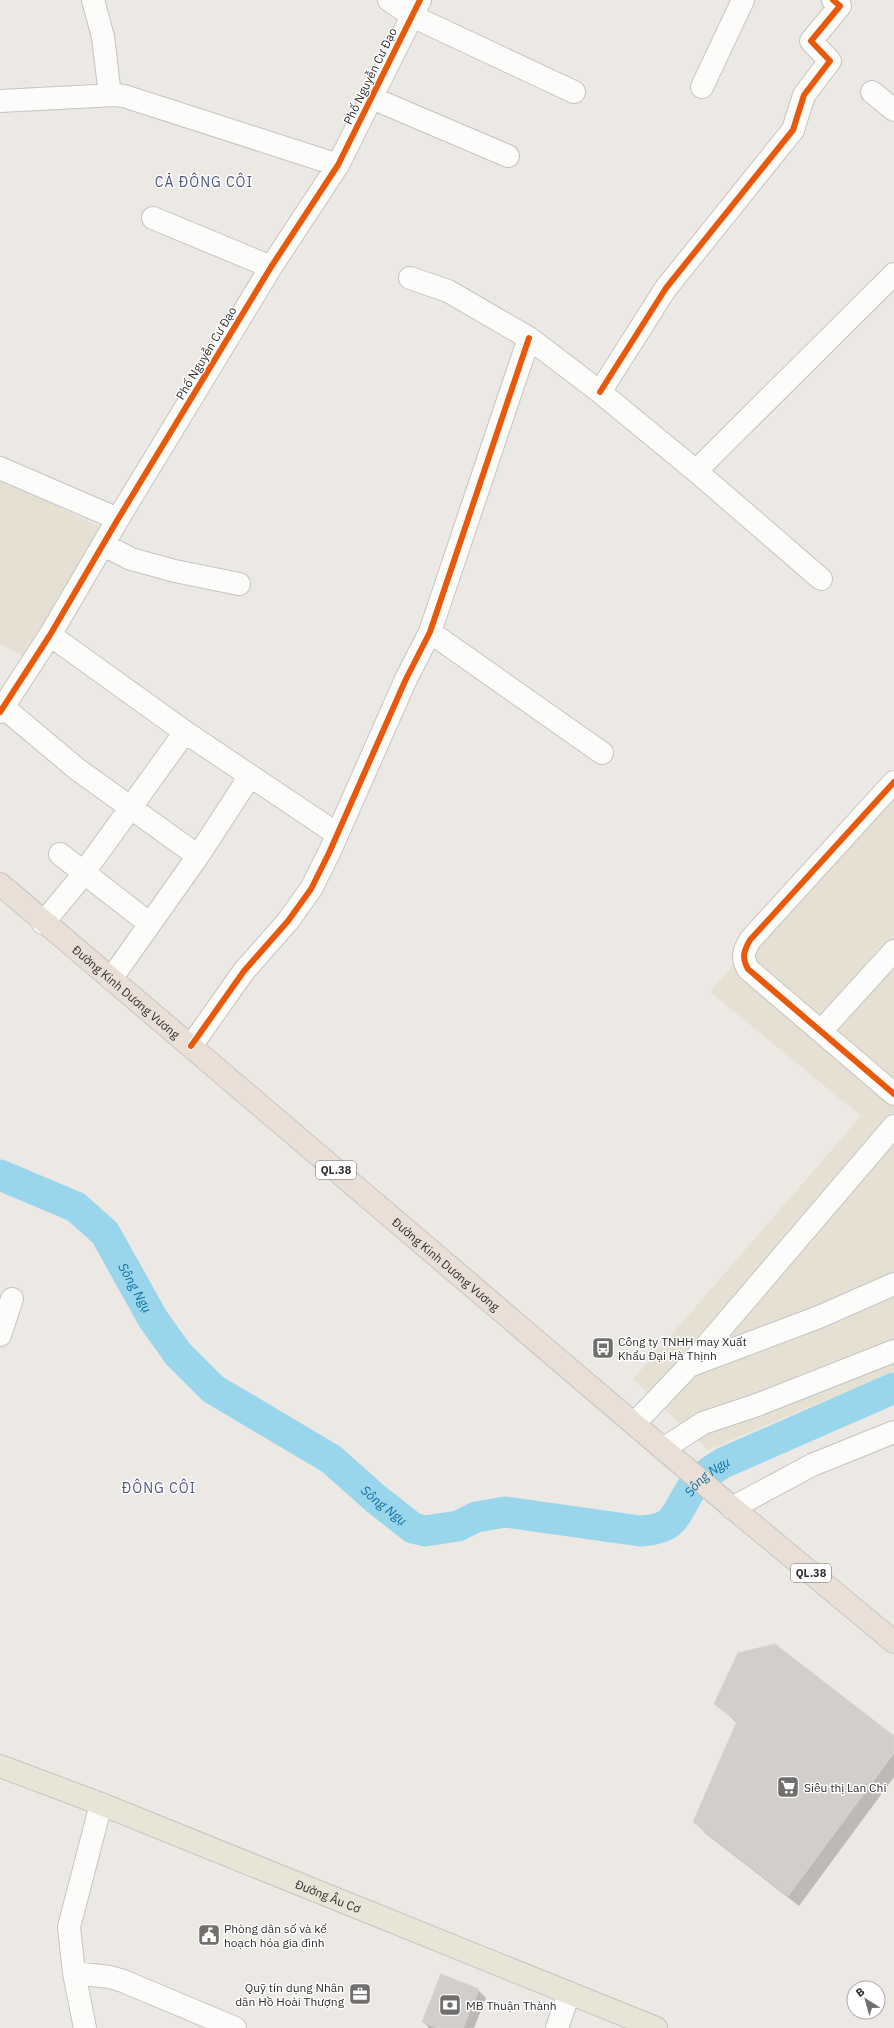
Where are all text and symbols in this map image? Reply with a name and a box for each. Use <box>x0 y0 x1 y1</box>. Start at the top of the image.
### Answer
street label: Phố Nguyễn Cư Đạo <box>340 25 400 127</box>
district label: CẢ ĐÔNG CÔI <box>155 172 253 191</box>
street label: Phố Nguyễn Cư Đạo <box>172 304 240 402</box>
street label: Đường Kinh Dương Vương <box>70 942 184 1042</box>
road number: QL.38 <box>316 1161 356 1179</box>
street label: Đường Kinh Dương Vương <box>389 1214 503 1314</box>
water label: Sông Ngụ <box>115 1260 156 1316</box>
place label: Công ty TNHH may Xuất Khẩu Đại Hà Thịnh <box>618 1334 747 1363</box>
bus stop icon: Công ty TNHH may Xuất Khẩu Đại Hà Thịnh <box>590 1335 616 1361</box>
water label: Sông Ngụ <box>680 1453 732 1499</box>
district label: ĐÔNG CÔI <box>122 1478 196 1497</box>
water label: Sông Ngụ <box>358 1481 411 1529</box>
road number: QL.38 <box>791 1564 831 1582</box>
supermarket icon: Siêu thị Lan Chi <box>775 1774 801 1800</box>
place label: Siêu thị Lan Chi <box>804 1780 886 1795</box>
street label: Đường Âu Cơ <box>293 1876 363 1916</box>
place label: Phòng dân số và kế hoạch hóa gia đình <box>224 1921 327 1950</box>
public building icon: Phòng dân số và kế hoạch hóa gia đình <box>196 1922 222 1948</box>
place label: Quỹ tín dụng Nhân dân Hồ Hoài Thượng <box>235 1980 345 2009</box>
north arrow <box>846 1980 886 2020</box>
office icon: Quỹ tín dụng Nhân dân Hồ Hoài Thượng <box>347 1981 373 2007</box>
text: B <box>853 1984 867 2000</box>
bank icon: MB Thuận Thành <box>437 1992 463 2018</box>
place label: MB Thuận Thành <box>466 1998 557 2013</box>

